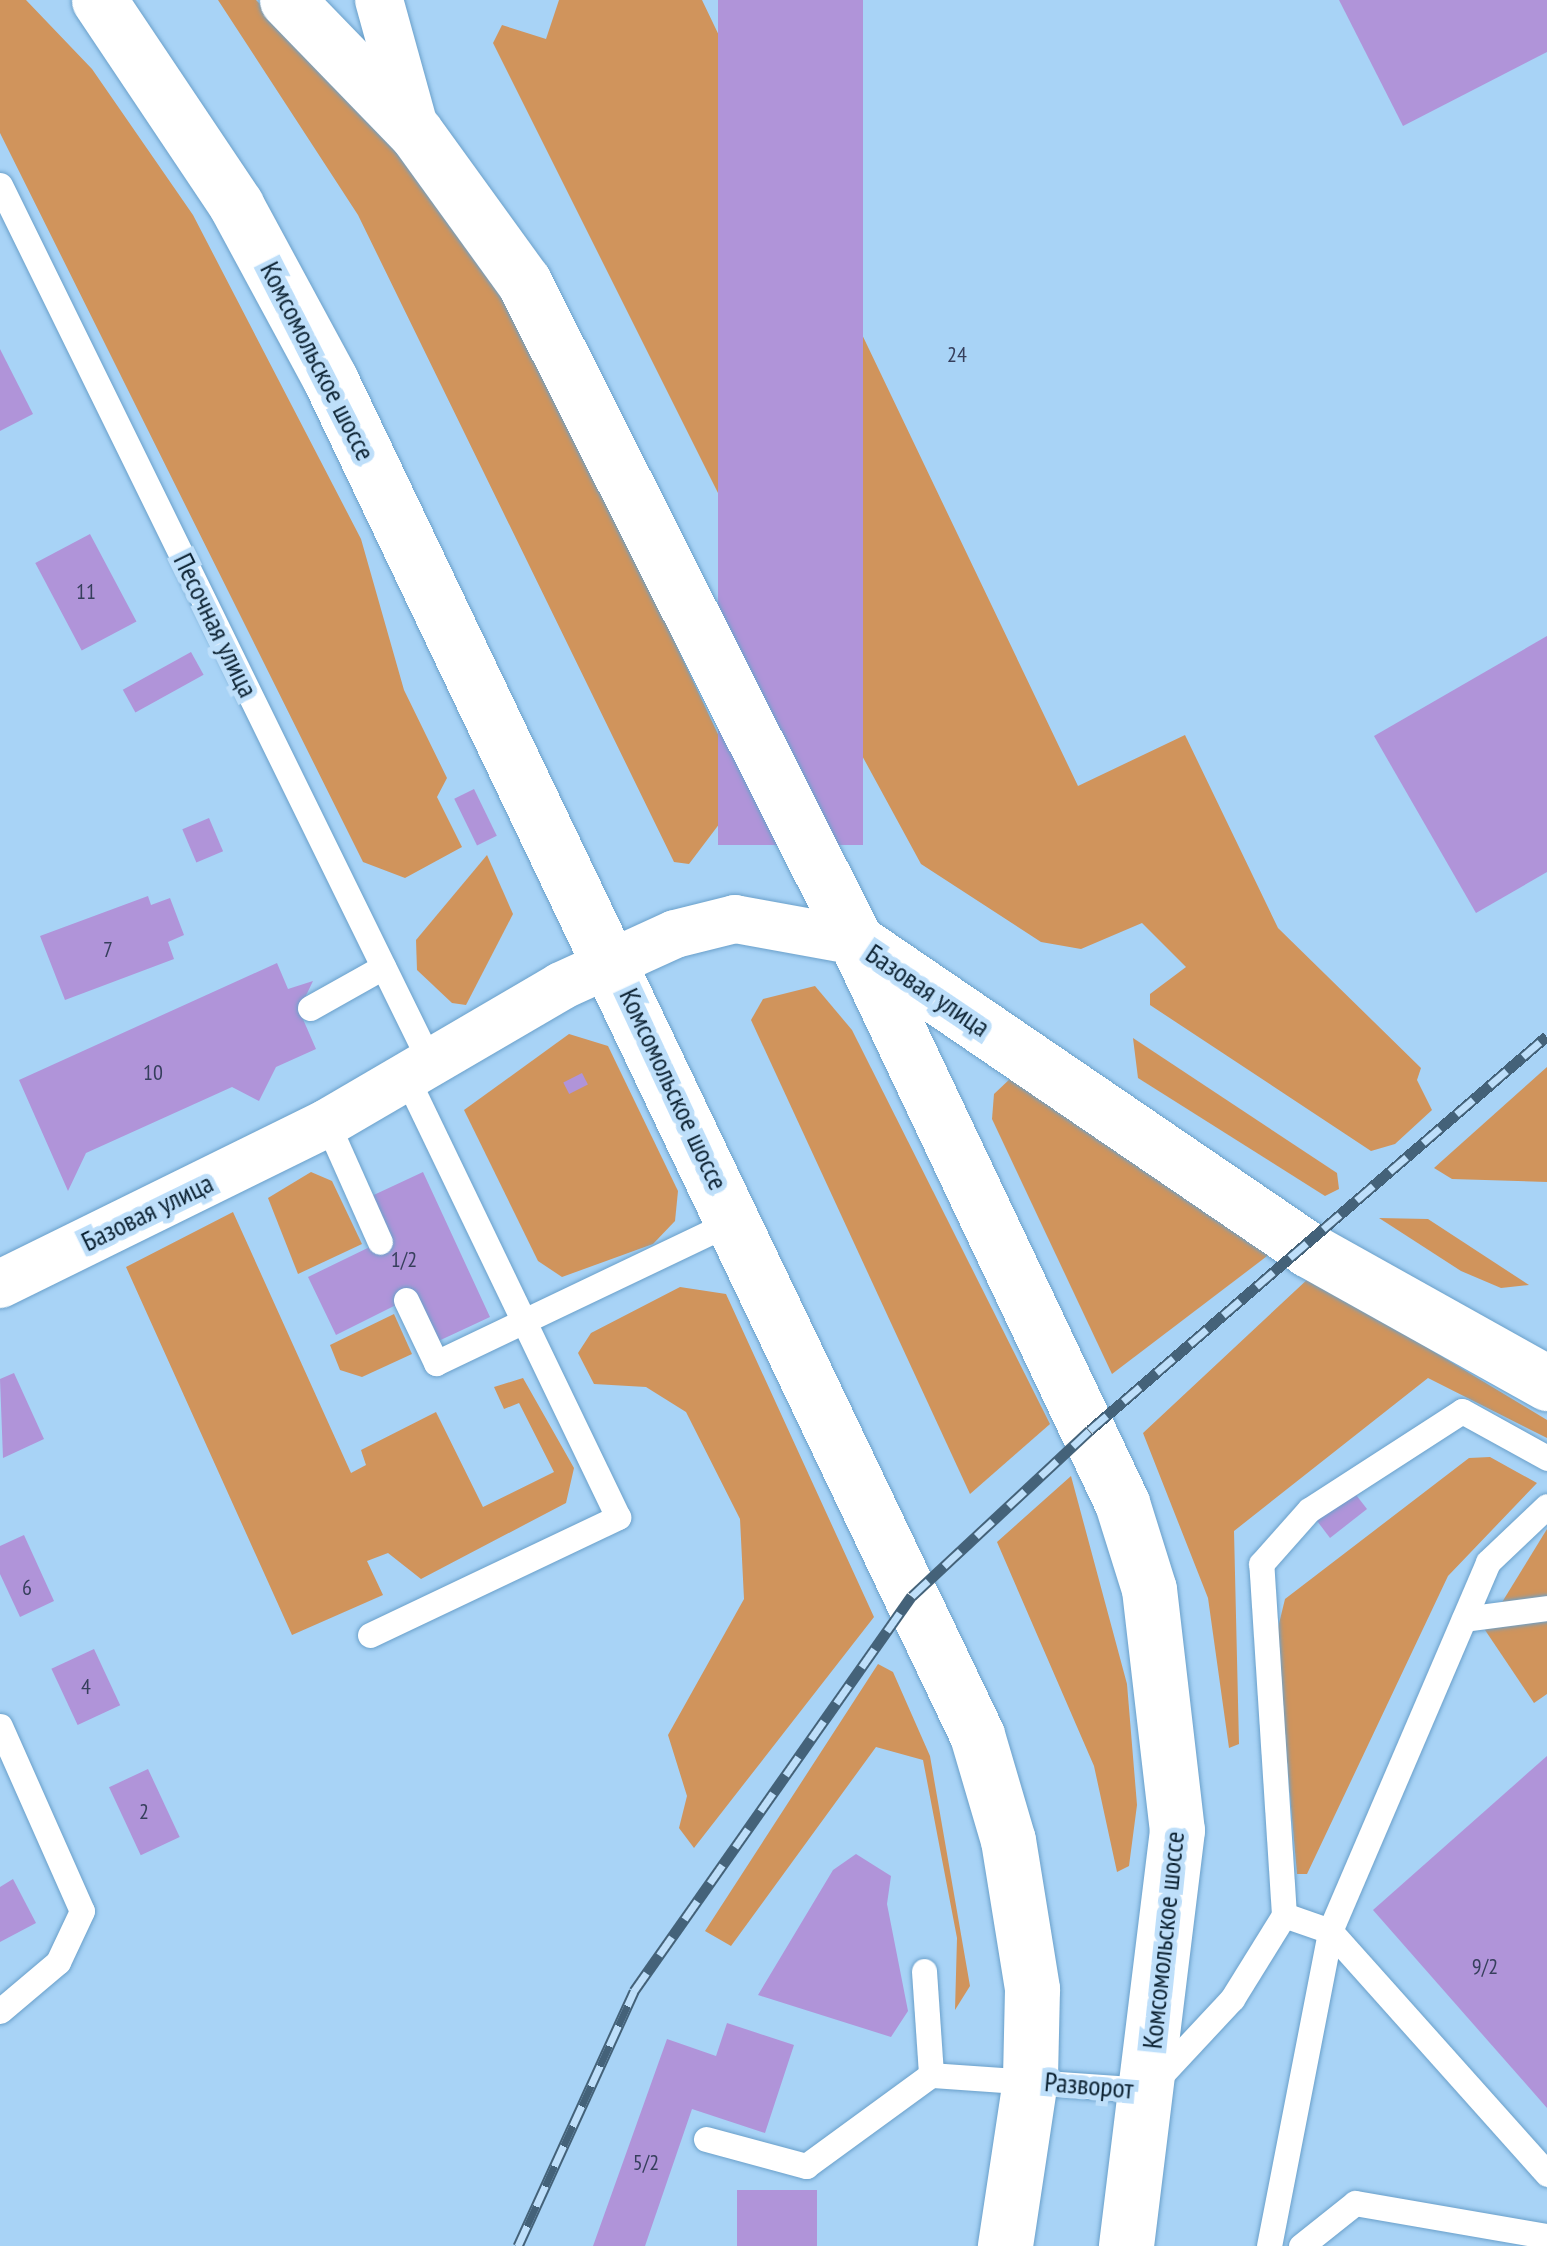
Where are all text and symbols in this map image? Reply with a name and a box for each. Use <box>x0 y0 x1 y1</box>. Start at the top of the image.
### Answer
street label: Комсомольское шоссе <box>253 256 383 466</box>
house number: 24 <box>947 342 967 368</box>
street label: Песочная улица <box>167 547 265 703</box>
house number: 11 <box>76 579 96 605</box>
street label: Базовая улица <box>860 936 996 1044</box>
house number: 7 <box>103 937 113 963</box>
street label: Комсомольское шоссе <box>613 983 735 1195</box>
house number: 10 <box>143 1060 163 1086</box>
street label: Базовая улица <box>76 1166 218 1258</box>
house number: 1/2 <box>391 1247 417 1273</box>
house number: 6 <box>22 1575 32 1601</box>
house number: 4 <box>81 1674 91 1700</box>
house number: 2 <box>139 1799 149 1825</box>
street label: Комсомольское шоссе <box>1135 1830 1191 2050</box>
house number: 9/2 <box>1472 1954 1498 1980</box>
street label: Разворот <box>1043 2064 1135 2106</box>
house number: 5/2 <box>633 2150 659 2176</box>

